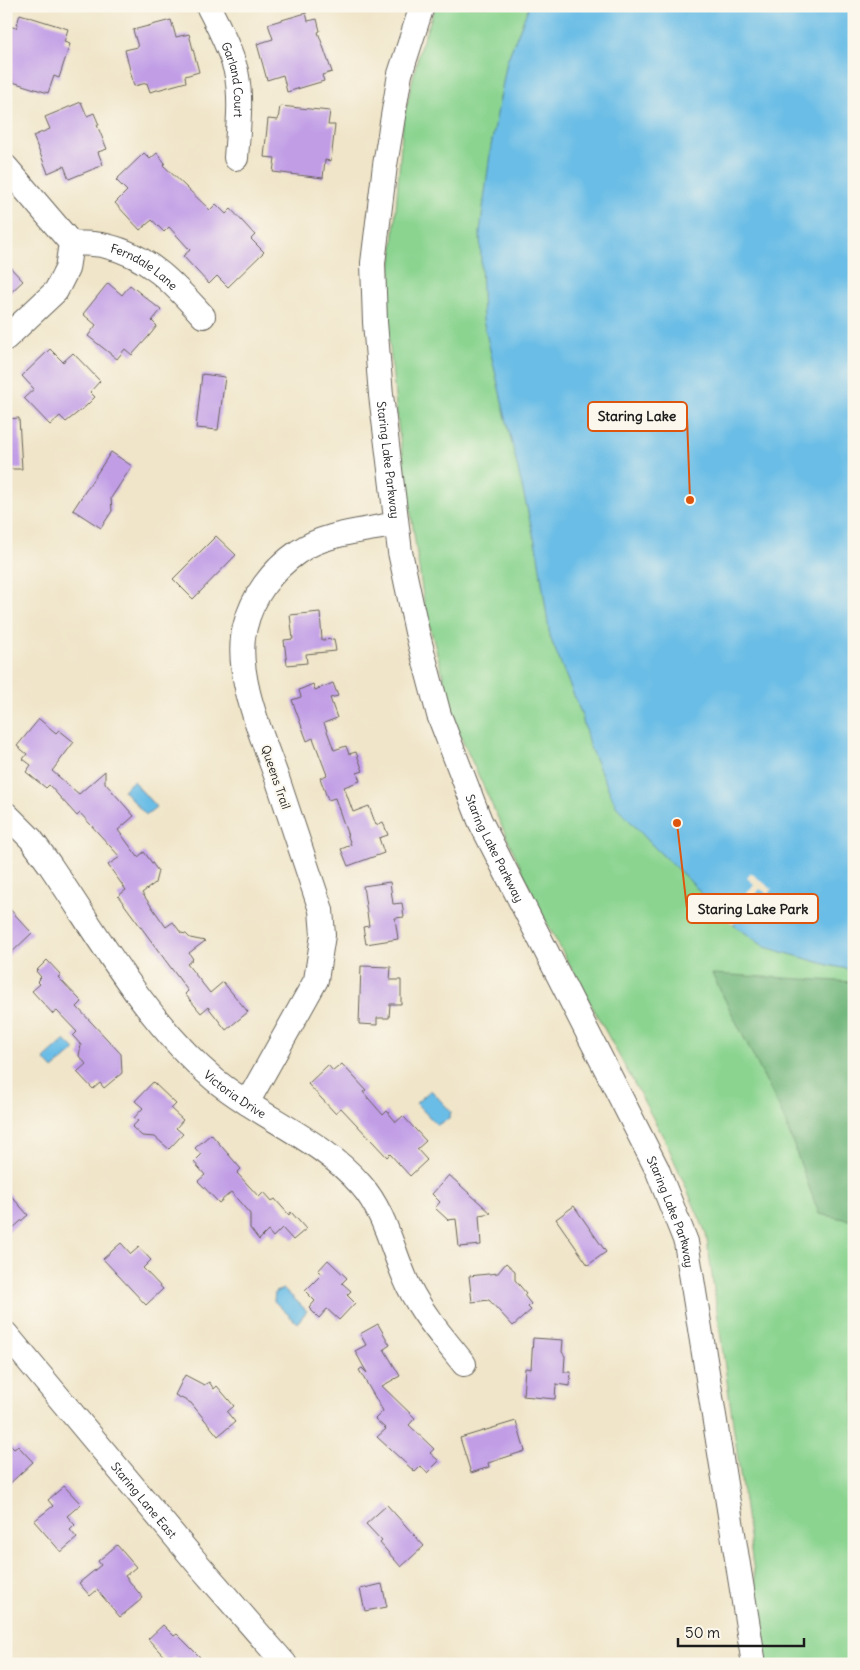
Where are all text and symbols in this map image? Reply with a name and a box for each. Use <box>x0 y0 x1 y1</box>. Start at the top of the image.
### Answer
street label: Garland Court <box>219 39 247 118</box>
street label: Ferndale Lane <box>109 240 181 293</box>
street label: Staring Lake Parkway <box>374 400 403 519</box>
callout: Staring Lake <box>588 402 687 431</box>
text: Staring Lake <box>598 407 677 425</box>
street label: Queens Trail <box>258 743 294 811</box>
street label: Staring Lake Parkway <box>463 792 527 905</box>
callout: Staring Lake Park <box>687 894 818 923</box>
text: Staring Lake Park <box>698 900 808 918</box>
street label: Victoria Drive <box>201 1067 269 1121</box>
street label: Staring Lake Parkway <box>644 1153 698 1269</box>
street label: Staring Lane East <box>108 1459 180 1541</box>
scale bar <box>678 1615 804 1647</box>
text: 50 m <box>685 1623 720 1642</box>

